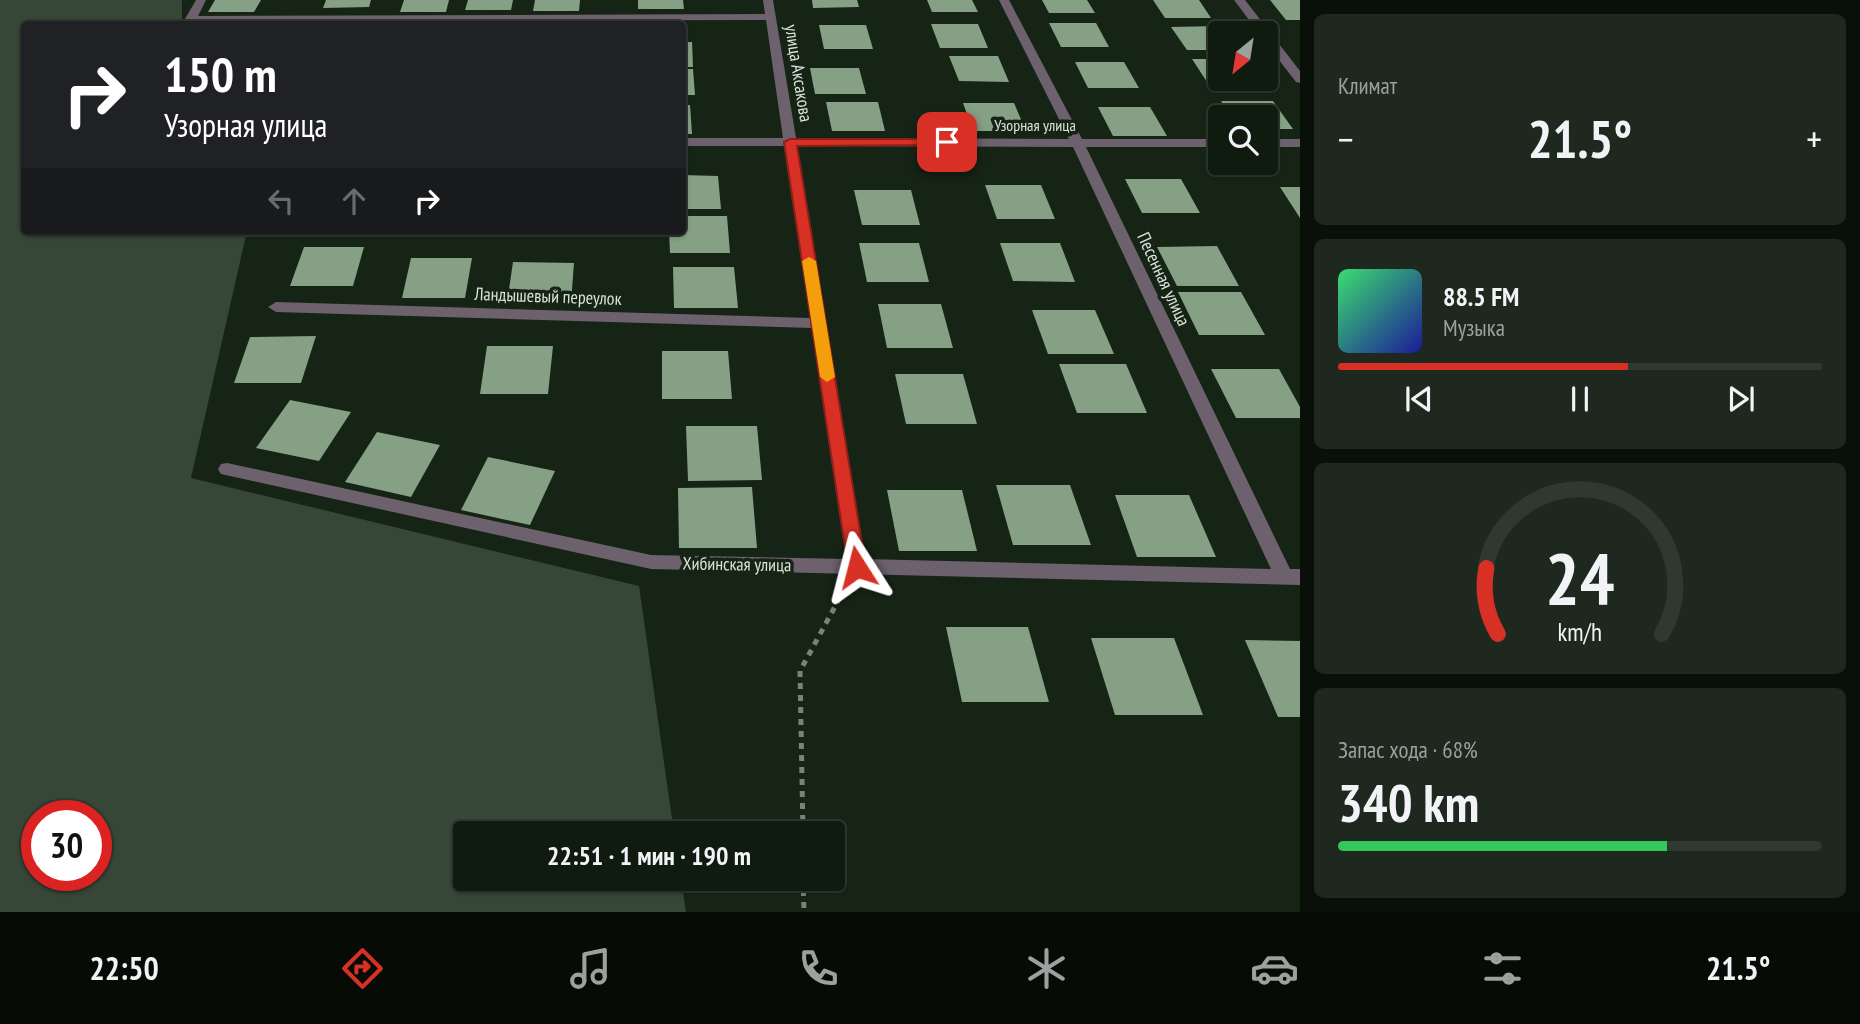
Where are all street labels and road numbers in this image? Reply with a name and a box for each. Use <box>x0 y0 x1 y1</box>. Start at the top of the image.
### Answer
street label: улица Аксакова <box>780 23 818 123</box>
street label: Узорная улица <box>994 115 1076 135</box>
street label: Песенная улица <box>1132 228 1196 330</box>
street label: Ландышевый переулок <box>473 282 622 310</box>
street label: Хибинская улица <box>683 552 791 576</box>

